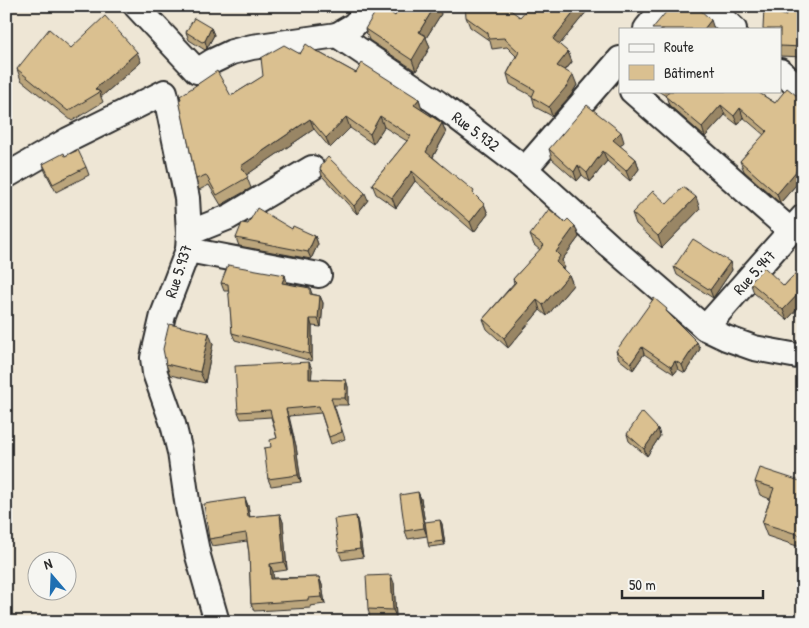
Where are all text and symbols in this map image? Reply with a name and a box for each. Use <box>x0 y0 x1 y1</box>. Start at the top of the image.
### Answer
legend <box>619 28 782 92</box>
text: Route <box>664 36 694 57</box>
text: Bâtiment <box>664 62 715 83</box>
street label: Rue 5.932 <box>448 106 505 156</box>
street label: Rue 5.937 <box>159 241 197 300</box>
street label: Rue 5.947 <box>728 245 780 299</box>
north arrow <box>28 550 78 600</box>
text: N <box>41 553 55 573</box>
scale bar <box>622 568 763 600</box>
text: 50 m <box>629 574 656 595</box>

